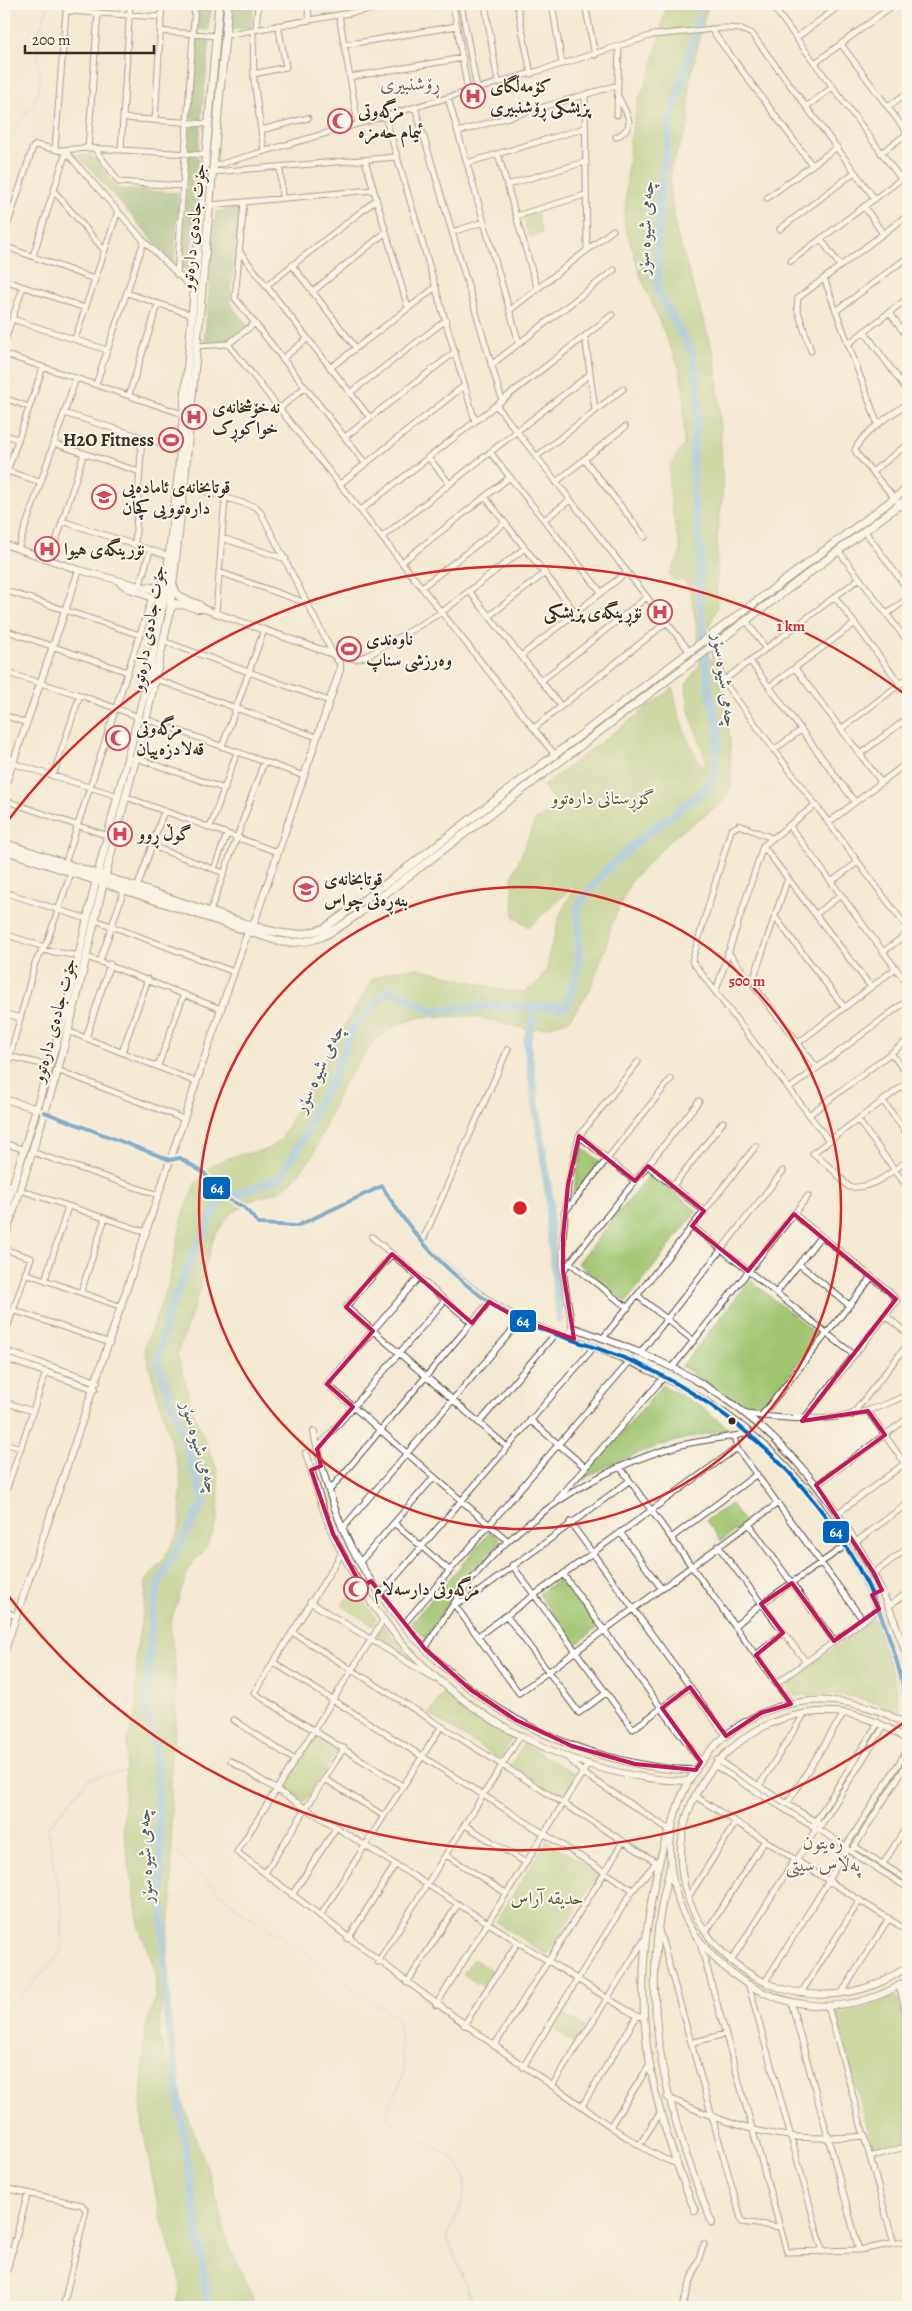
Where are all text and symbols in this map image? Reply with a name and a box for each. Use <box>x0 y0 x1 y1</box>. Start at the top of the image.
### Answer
scale bar <box>25 22 154 54</box>
text: 200 m <box>32 30 71 50</box>
district label: ڕۆشنبیری <box>380 71 440 99</box>
place label: کۆمەڵگای پزیشکی ڕۆشنبیری <box>490 74 592 122</box>
hospital icon: کۆمەڵگای پزیشکی ڕۆشنبیری <box>460 83 486 109</box>
place label: مزگەوتی ئیمام حەمزە <box>357 98 423 148</box>
mosque icon: مزگەوتی ئیمام حەمزە <box>327 108 353 134</box>
street label: جۆت جادەی دارەتوو <box>174 162 212 294</box>
water label: چەمی شیوە سۆر <box>629 180 660 278</box>
place label: نەخۆشخانەی خواکوڕک <box>212 395 280 443</box>
hospital icon: نەخۆشخانەی خواکوڕک <box>181 404 207 430</box>
sports icon: H2O Fitness <box>158 427 184 453</box>
place label: H2O Fitness <box>63 428 154 452</box>
place label: قوتابخانەی ئامادەیی دارەتوویی کچان <box>121 475 231 521</box>
school or university icon: قوتابخانەی ئامادەیی دارەتوویی کچان <box>91 484 117 510</box>
hospital icon: نۆرینگەی هیوا <box>34 536 60 562</box>
place label: نۆرینگەی هیوا <box>64 537 145 561</box>
street label: جۆت جادەی دارەتوو <box>125 563 171 695</box>
hospital icon: نۆڕینگەی پزیشکی <box>647 599 673 625</box>
place label: نۆڕینگەی پزیشکی <box>544 600 642 627</box>
text: 1 km <box>777 616 806 636</box>
place label: ناوەندی وەرزشی سناپ <box>366 627 452 673</box>
water label: چەمی شیوە سۆر <box>705 629 745 729</box>
sports icon: ناوەندی وەرزشی سناپ <box>336 636 362 662</box>
place label: مزگەوتی قەلادزەییان <box>135 715 204 761</box>
mosque icon: مزگەوتی قەلادزەییان <box>105 725 131 751</box>
park label: گۆڕستانی دارەتوو <box>549 786 655 813</box>
hospital icon: گوڵ ڕوو <box>107 821 133 847</box>
place label: گوڵ ڕوو <box>136 822 192 849</box>
place label: قوتابخانەی بنەڕەتی چواس <box>324 867 408 915</box>
school or university icon: قوتابخانەی بنەڕەتی چواس <box>293 876 319 902</box>
street label: جۆت جادەی دارەتوو <box>25 955 82 1087</box>
text: 500 m <box>729 971 766 991</box>
water label: چەمی شیوە سۆر <box>286 1020 351 1119</box>
line badge: 64 <box>202 1176 231 1200</box>
text: 64 <box>210 1179 224 1198</box>
centre of rings <box>511 1199 529 1217</box>
line badge: 64 <box>509 1309 537 1333</box>
text: 64 <box>516 1312 530 1331</box>
water label: چەمی شیوە سۆر <box>174 1396 226 1497</box>
unlabelled marker <box>727 1416 737 1426</box>
line badge: 64 <box>822 1520 850 1544</box>
text: 64 <box>829 1523 843 1542</box>
mosque icon: مزگەوتی دارسەلام <box>343 1576 369 1602</box>
place label: مزگەوتی دارسەلام <box>374 1576 479 1605</box>
water label: چەمی شیوە سۆر <box>130 1808 160 1906</box>
district label: زەیتون پەڵاس سیتی <box>786 1830 862 1878</box>
park label: حديقه آراس <box>511 1886 583 1910</box>

